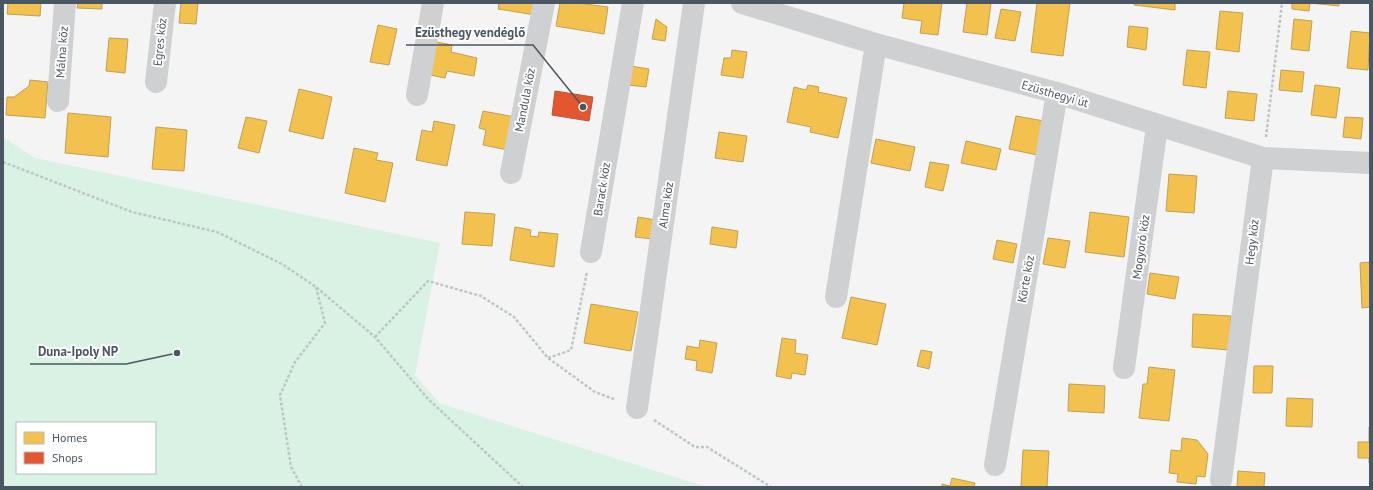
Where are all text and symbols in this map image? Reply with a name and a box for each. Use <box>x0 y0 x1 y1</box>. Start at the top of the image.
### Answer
street label: Egres köz <box>150 17 169 67</box>
callout: Ezüsthegy vendéglő <box>406 20 533 45</box>
text: Ezüsthegy vendéglő <box>415 24 525 41</box>
street label: Málna köz <box>52 26 71 78</box>
street label: Mandula köz <box>511 67 538 133</box>
street label: Ezüsthegyi út <box>1020 77 1090 110</box>
street label: Barack köz <box>590 161 613 217</box>
street label: Alma köz <box>655 181 676 229</box>
street label: Mogyoró köz <box>1129 214 1152 280</box>
street label: Hegy köz <box>1241 218 1262 266</box>
street label: Körte köz <box>1014 254 1037 304</box>
callout: Duna-Ipoly NP <box>30 339 126 364</box>
text: Duna-Ipoly NP <box>38 343 119 360</box>
legend <box>16 422 156 474</box>
text: Homes <box>52 430 87 445</box>
text: Shops <box>52 450 83 465</box>

